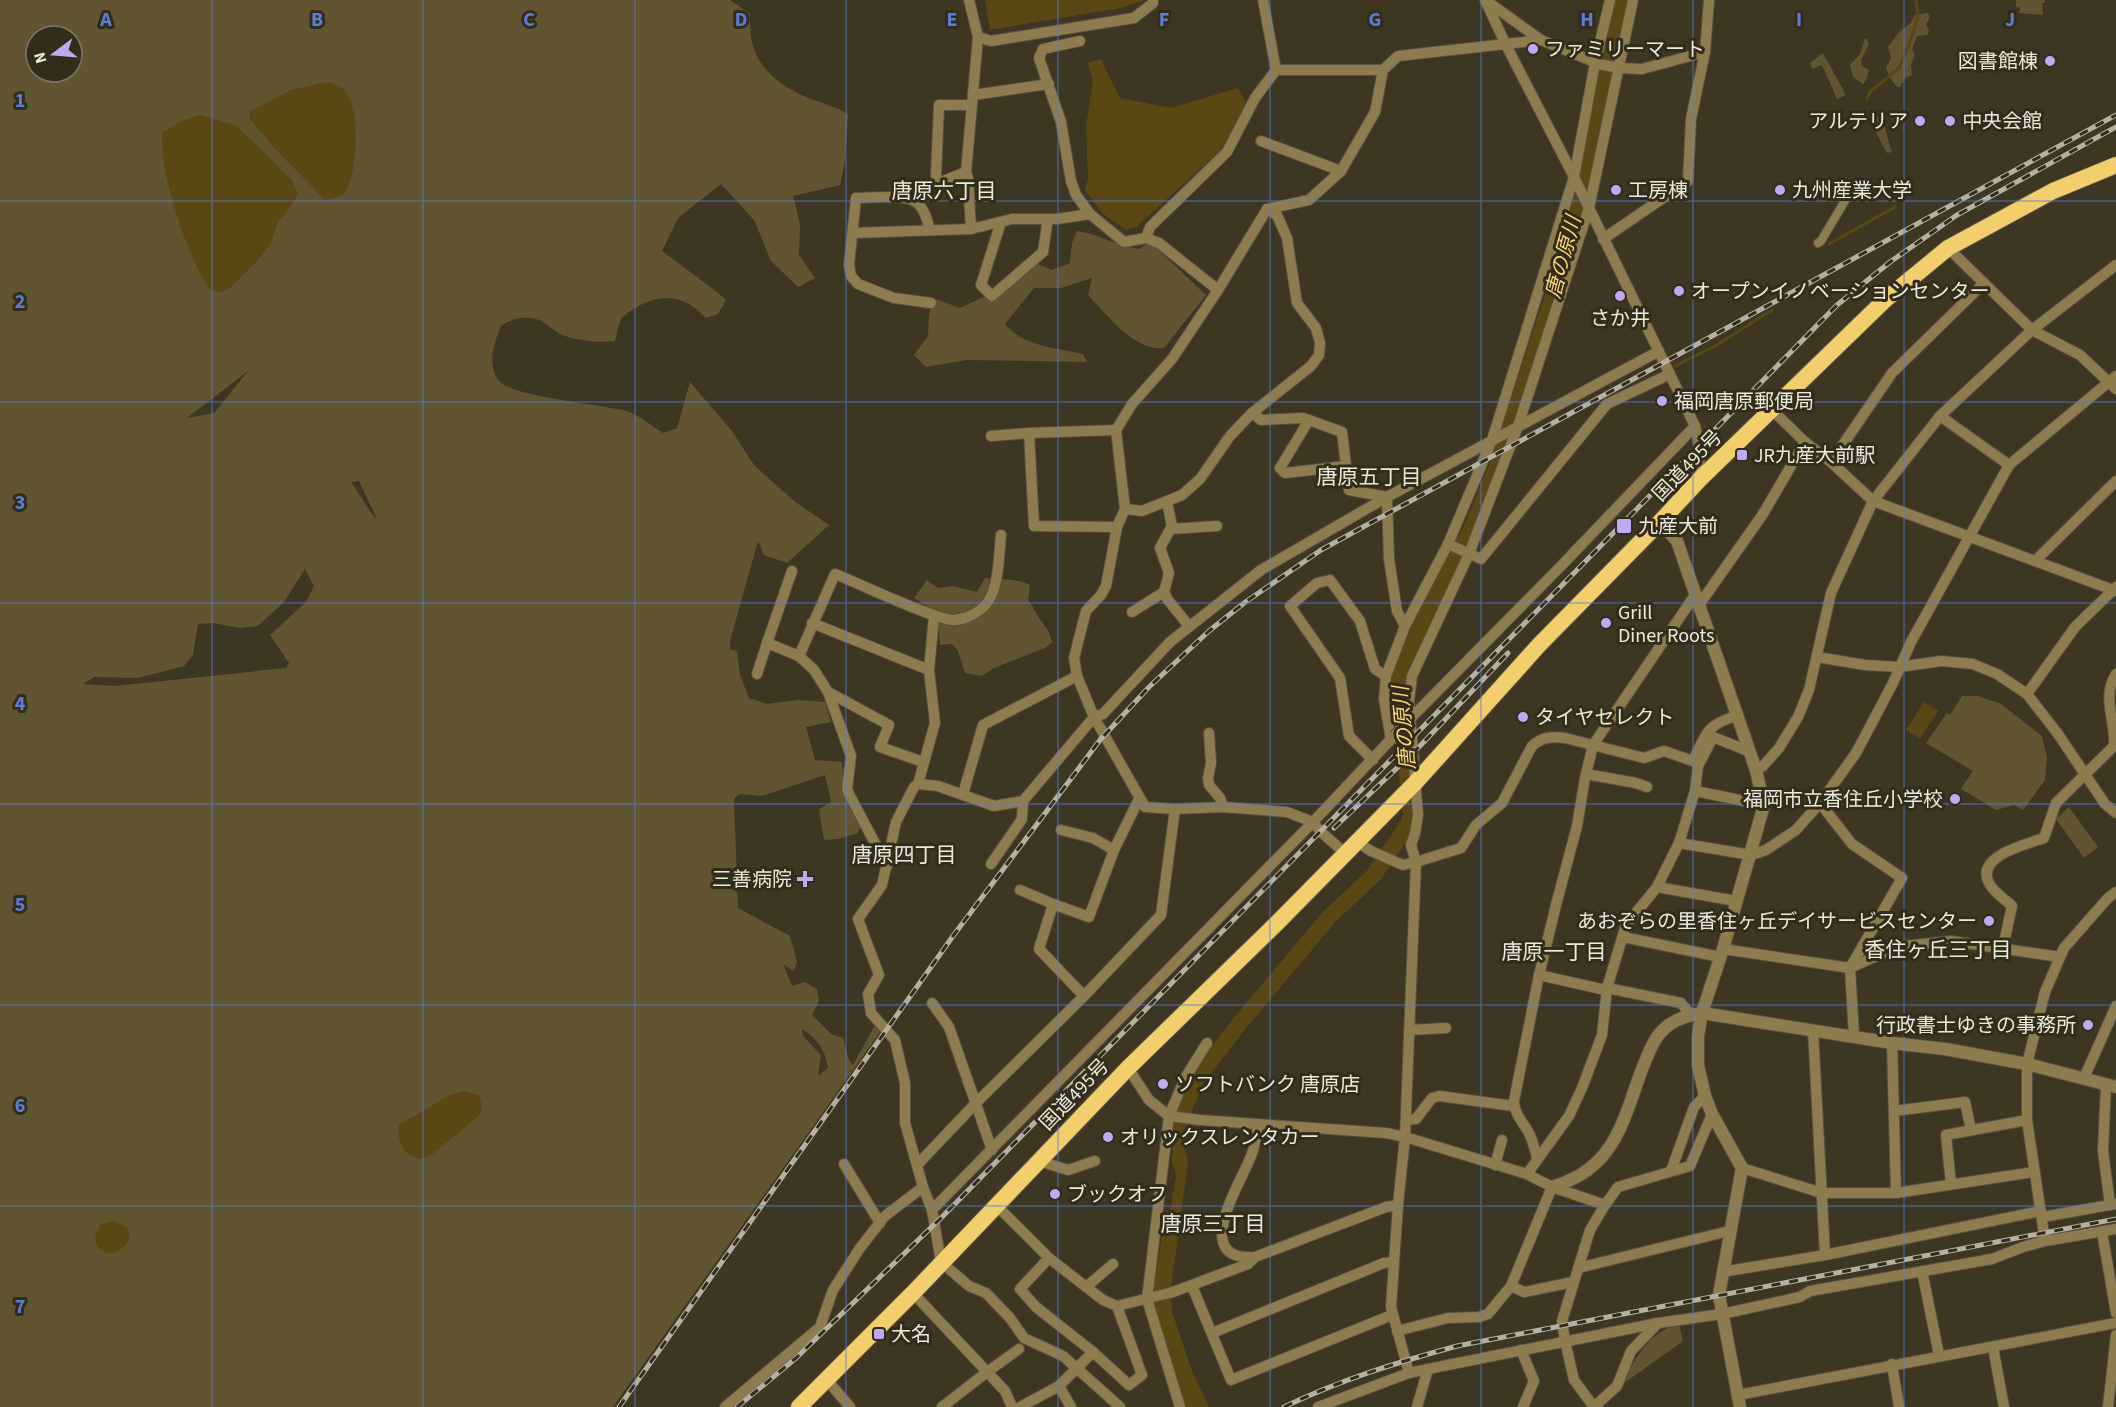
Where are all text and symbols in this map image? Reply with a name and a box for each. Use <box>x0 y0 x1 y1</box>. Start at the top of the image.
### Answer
text: A <box>99 6 112 34</box>
text: B <box>311 6 323 34</box>
text: C <box>523 6 535 34</box>
text: D <box>735 6 747 34</box>
text: E <box>947 6 957 34</box>
text: F <box>1159 6 1169 34</box>
text: G <box>1369 6 1381 34</box>
text: H <box>1580 6 1594 34</box>
text: I <box>1796 6 1802 34</box>
text: J <box>2005 6 2015 34</box>
north arrow <box>24 24 84 84</box>
place label: ファミリーマート <box>1545 36 1705 64</box>
marker: ファミリーマート <box>1526 42 1540 56</box>
place label: 図書館棟 <box>1958 48 2038 76</box>
text: N <box>29 50 53 66</box>
marker: 図書館棟 <box>2043 54 2057 68</box>
text: 1 <box>15 87 25 115</box>
place label: アルテリア <box>1808 108 1908 136</box>
place label: 中央会館 <box>1962 108 2042 136</box>
marker: アルテリア <box>1913 114 1927 128</box>
marker: 中央会館 <box>1943 114 1957 128</box>
district label: 唐原六丁目 <box>892 176 997 206</box>
place label: 工房棟 <box>1628 177 1688 205</box>
place label: 九州産業大学 <box>1792 177 1912 205</box>
marker: 工房棟 <box>1609 183 1623 197</box>
marker: 九州産業大学 <box>1773 183 1787 197</box>
water label: 唐の原川 <box>1538 211 1589 301</box>
place label: オープンイノベーションセンター <box>1691 278 1989 306</box>
marker: オープンイノベーションセンター <box>1672 284 1686 298</box>
text: 2 <box>15 288 25 316</box>
marker: さか井 <box>1613 289 1627 303</box>
place label: さか井 <box>1590 305 1650 333</box>
place label: 福岡唐原郵便局 <box>1674 388 1814 416</box>
marker: 福岡唐原郵便局 <box>1655 394 1669 408</box>
street label: 国道495号 <box>1646 424 1729 508</box>
place label: JR九産大前駅 <box>1754 442 1875 470</box>
marker: JR九産大前駅 <box>1735 448 1749 462</box>
district label: 唐原五丁目 <box>1317 462 1422 492</box>
text: 3 <box>15 489 25 517</box>
place label: 九産大前 <box>1638 513 1718 541</box>
marker: 九産大前 <box>1615 517 1633 535</box>
place label: Grill Diner Roots <box>1618 599 1714 650</box>
marker: Grill Diner Roots <box>1599 616 1613 630</box>
water label: 唐の原川 <box>1385 683 1423 771</box>
text: 4 <box>15 690 26 718</box>
place label: タイヤセレクト <box>1535 704 1674 732</box>
marker: タイヤセレクト <box>1516 710 1530 724</box>
place label: 福岡市立香住丘小学校 <box>1743 786 1943 814</box>
marker: 福岡市立香住丘小学校 <box>1948 792 1962 806</box>
district label: 唐原四丁目 <box>852 840 957 870</box>
place label: 三善病院 <box>712 866 792 894</box>
marker: 三善病院 <box>796 870 814 888</box>
text: 5 <box>15 891 25 919</box>
place label: あおぞらの里香住ヶ丘デイサービスセンター <box>1577 908 1977 936</box>
marker: あおぞらの里香住ヶ丘デイサービスセンター <box>1982 914 1996 928</box>
district label: 香住ヶ丘三丁目 <box>1865 935 2012 965</box>
district label: 唐原一丁目 <box>1502 937 1607 967</box>
place label: 行政書士ゆきの事務所 <box>1876 1012 2076 1040</box>
marker: 行政書士ゆきの事務所 <box>2081 1018 2095 1032</box>
street label: 国道495号 <box>1033 1053 1116 1137</box>
place label: ソフトバンク 唐原店 <box>1175 1071 1360 1099</box>
marker: ソフトバンク 唐原店 <box>1156 1077 1170 1091</box>
text: 6 <box>15 1092 25 1120</box>
place label: オリックスレンタカー <box>1120 1124 1319 1152</box>
marker: オリックスレンタカー <box>1101 1130 1115 1144</box>
place label: ブックオフ <box>1067 1181 1167 1209</box>
marker: ブックオフ <box>1048 1187 1062 1201</box>
district label: 唐原三丁目 <box>1161 1209 1266 1239</box>
text: 7 <box>15 1293 25 1321</box>
place label: 大名 <box>891 1321 931 1349</box>
marker: 大名 <box>872 1327 886 1341</box>

